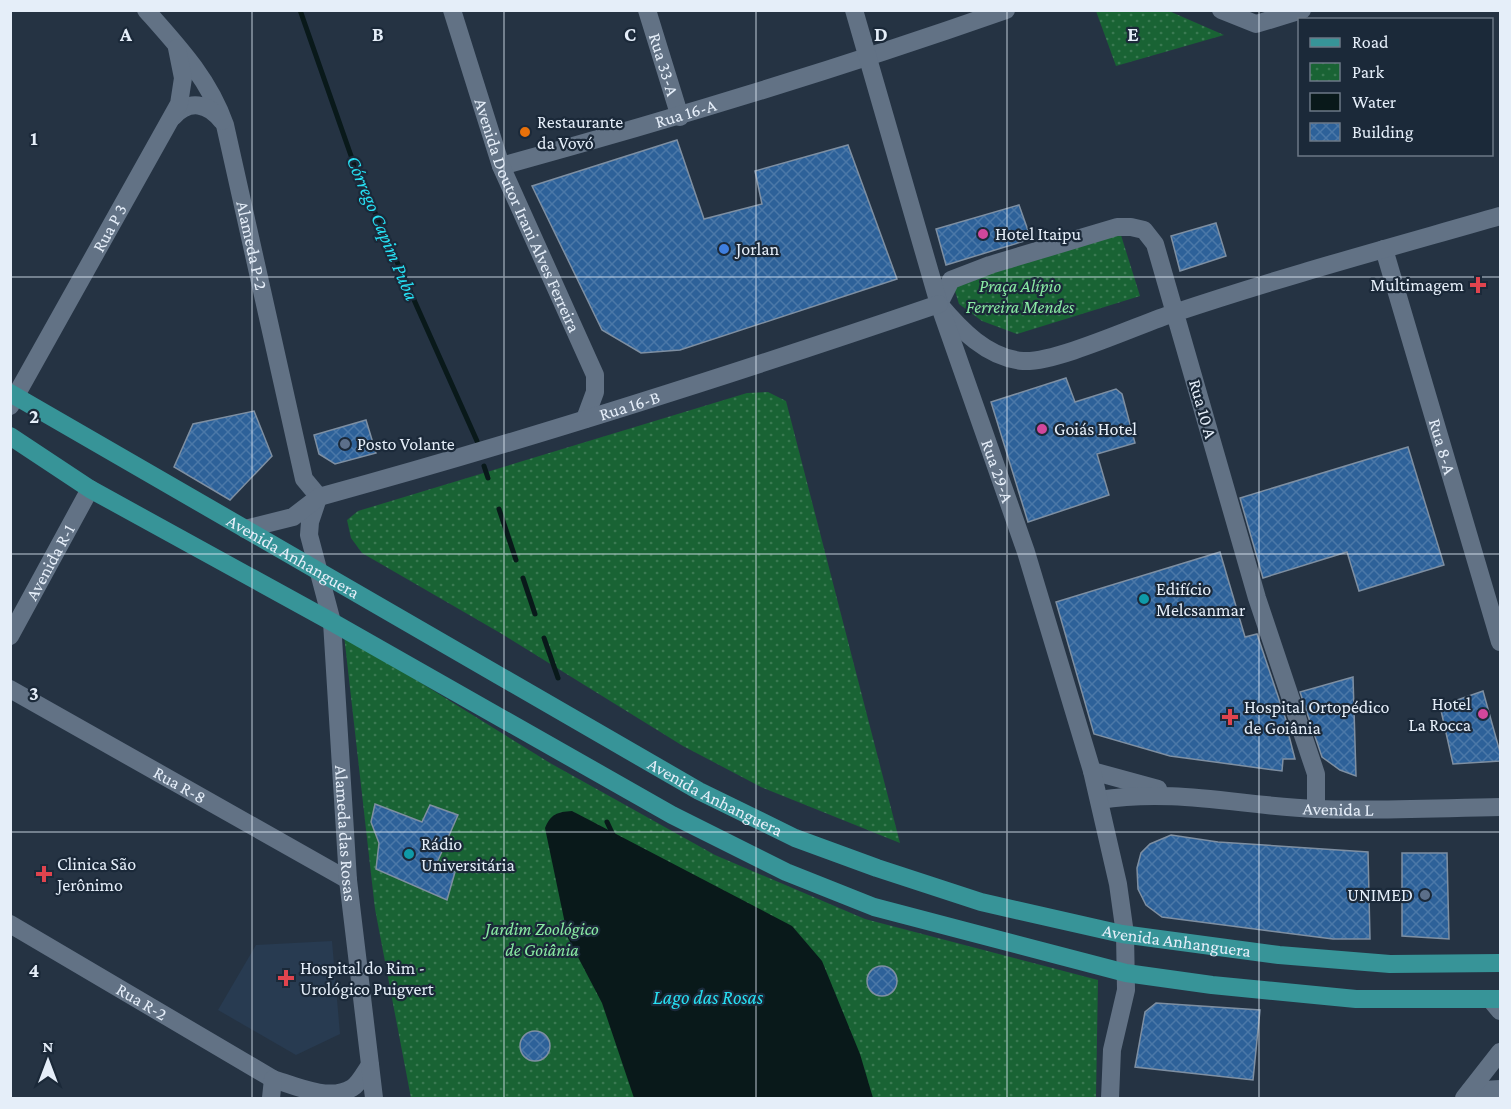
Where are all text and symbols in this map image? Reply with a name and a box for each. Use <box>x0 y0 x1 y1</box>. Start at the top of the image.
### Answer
legend <box>1298 18 1493 156</box>
text: A <box>119 23 133 45</box>
text: B <box>372 23 384 45</box>
text: C <box>624 23 636 45</box>
text: D <box>874 23 888 45</box>
text: E <box>1127 23 1139 45</box>
street label: Rua 33-A <box>645 31 683 99</box>
text: Road <box>1352 32 1389 52</box>
text: Park <box>1352 62 1384 82</box>
text: Water <box>1352 92 1397 112</box>
street label: Rua 16-A <box>653 95 719 132</box>
street label: Avenida Doutor Irani Alves Ferreira <box>470 96 584 335</box>
place label: Restaurante da Vovó <box>537 112 623 153</box>
text: Building <box>1352 122 1414 142</box>
marker: Restaurante da Vovó <box>518 125 532 139</box>
text: 1 <box>30 127 38 149</box>
water label: Córrego Capim Puba <box>342 152 423 304</box>
street label: Alameda P-2 <box>232 199 272 292</box>
street label: Rua P 3 <box>88 200 131 256</box>
place label: Hotel Itaipu <box>995 224 1081 244</box>
marker: Hotel Itaipu <box>976 227 990 241</box>
place label: Jorlan <box>734 239 780 259</box>
marker: Jorlan <box>717 242 731 256</box>
place label: Multimagem <box>1370 275 1465 295</box>
park label: Praça Alípio Ferreira Mendes <box>966 276 1075 317</box>
marker: Multimagem <box>1469 276 1487 294</box>
street label: Rua 10 A <box>1185 377 1221 442</box>
street label: Rua 16-B <box>597 387 663 425</box>
text: 2 <box>29 405 39 427</box>
street label: Rua 8-A <box>1425 416 1460 478</box>
place label: Goiás Hotel <box>1054 419 1137 439</box>
marker: Goiás Hotel <box>1035 422 1049 436</box>
place label: Posto Volante <box>357 434 455 454</box>
marker: Posto Volante <box>338 437 352 451</box>
street label: Rua 29-A <box>977 437 1018 506</box>
street label: Avenida Anhanguera <box>223 510 363 603</box>
street label: Avenida R-1 <box>21 521 79 604</box>
place label: Edifício Melcsanmar <box>1156 579 1246 620</box>
marker: Edifício Melcsanmar <box>1137 592 1151 606</box>
text: 3 <box>29 682 39 704</box>
place label: Hotel La Rocca <box>1408 694 1471 735</box>
place label: Hospital Ortopédico de Goiânia <box>1244 697 1389 738</box>
marker: Hotel La Rocca <box>1476 707 1490 721</box>
marker: Hospital Ortopédico de Goiânia <box>1221 708 1239 726</box>
street label: Avenida Anhanguera <box>644 754 786 840</box>
street label: Rua R-8 <box>150 762 210 808</box>
street label: Alameda das Rosas <box>331 765 360 902</box>
street label: Avenida L <box>1302 798 1374 820</box>
place label: Rádio Universitária <box>421 834 515 875</box>
marker: Rádio Universitária <box>402 847 416 861</box>
place label: Clinica São Jerônimo <box>55 854 136 895</box>
marker: Clinica São Jerônimo <box>35 865 53 883</box>
place label: UNIMED <box>1347 885 1413 905</box>
marker: UNIMED <box>1418 888 1432 902</box>
park label: Jardim Zoológico de Goiânia <box>482 919 599 960</box>
street label: Avenida Anhanguera <box>1101 920 1252 961</box>
place label: Hospital do Rim - Urológico Puigvert <box>300 958 435 999</box>
text: 4 <box>29 959 40 981</box>
marker: Hospital do Rim - Urológico Puigvert <box>277 969 295 987</box>
street label: Rua R-2 <box>113 979 171 1024</box>
water label: Lago das Rosas <box>653 986 764 1009</box>
north arrow <box>18 1031 78 1091</box>
text: N <box>43 1038 54 1055</box>

